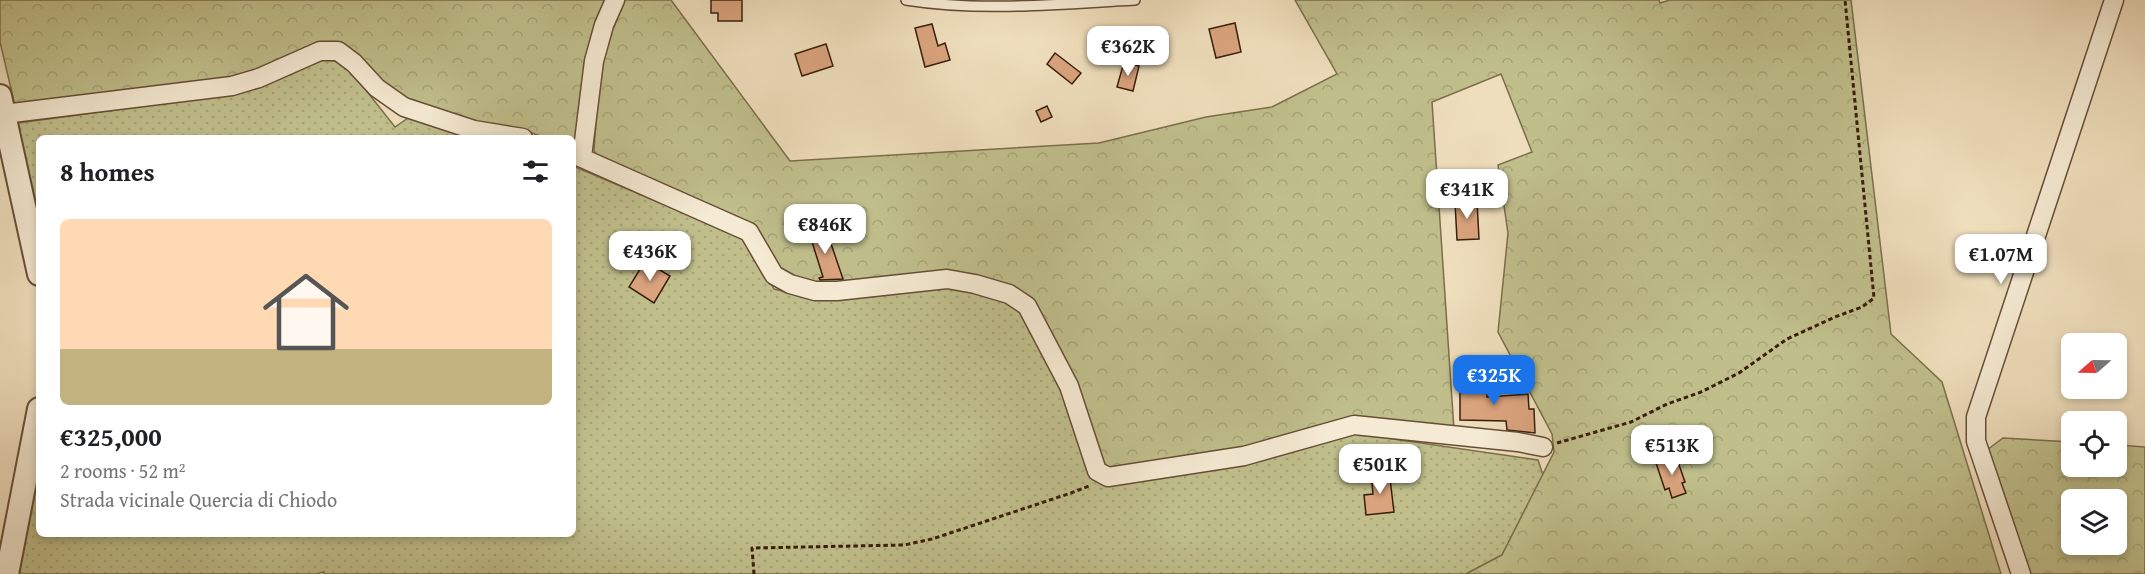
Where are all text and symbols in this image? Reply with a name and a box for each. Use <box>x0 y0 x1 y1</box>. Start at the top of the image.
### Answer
pin: €362K <box>1086 26 1170 77</box>
text: €362K <box>1101 31 1155 60</box>
text: 8 homes <box>60 152 155 191</box>
icon: filters <box>519 155 552 188</box>
pin: €341K <box>1425 169 1509 220</box>
text: €341K <box>1440 174 1494 203</box>
pin: €846K <box>783 204 867 255</box>
text: €846K <box>798 209 852 238</box>
pin: €436K <box>608 231 692 282</box>
pin: €1.07M <box>1952 234 2050 285</box>
text: €436K <box>623 236 677 265</box>
text: €1.07M <box>1969 239 2033 268</box>
icon: home <box>252 258 360 366</box>
north arrow <box>2061 333 2127 399</box>
map controls <box>2061 333 2127 555</box>
pin: €325K <box>1452 355 1536 406</box>
text: €325K <box>1467 360 1521 389</box>
button: locate <box>2061 411 2127 477</box>
text: €325,000 <box>60 417 162 456</box>
pin: €513K <box>1630 425 1714 476</box>
text: €513K <box>1645 430 1699 459</box>
pin: €501K <box>1338 444 1422 495</box>
text: €501K <box>1353 449 1407 478</box>
text: 2 rooms · 52 m² <box>60 456 186 485</box>
text: Strada vicinale Quercia di Chiodo <box>60 485 337 514</box>
button: layers <box>2061 489 2127 555</box>

